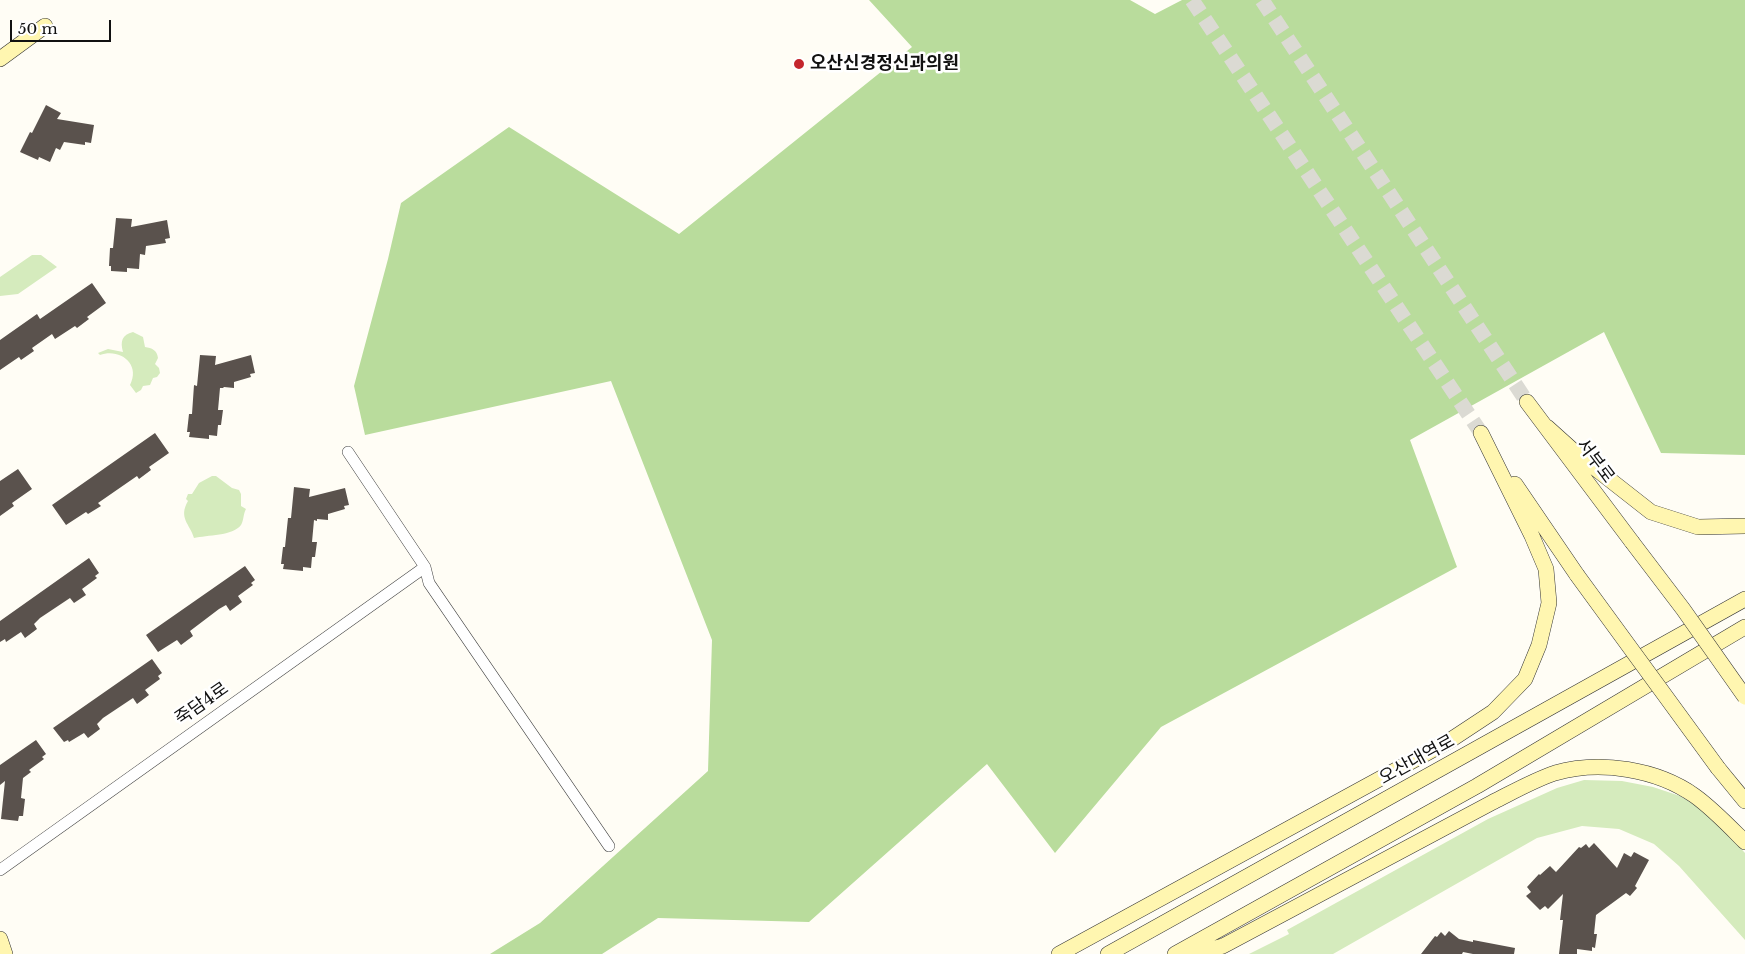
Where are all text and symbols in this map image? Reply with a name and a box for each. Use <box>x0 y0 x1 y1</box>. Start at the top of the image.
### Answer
scale bar <box>12 10 114 42</box>
text: 50 m <box>18 19 58 38</box>
place label: 오산신경정신과의원 <box>810 53 959 75</box>
marker: 오산신경정신과의원 <box>792 57 806 71</box>
street label: 서부로 <box>1571 435 1619 487</box>
street label: 죽담4로 <box>171 678 233 730</box>
street label: 오산대역로 <box>1376 730 1458 790</box>

